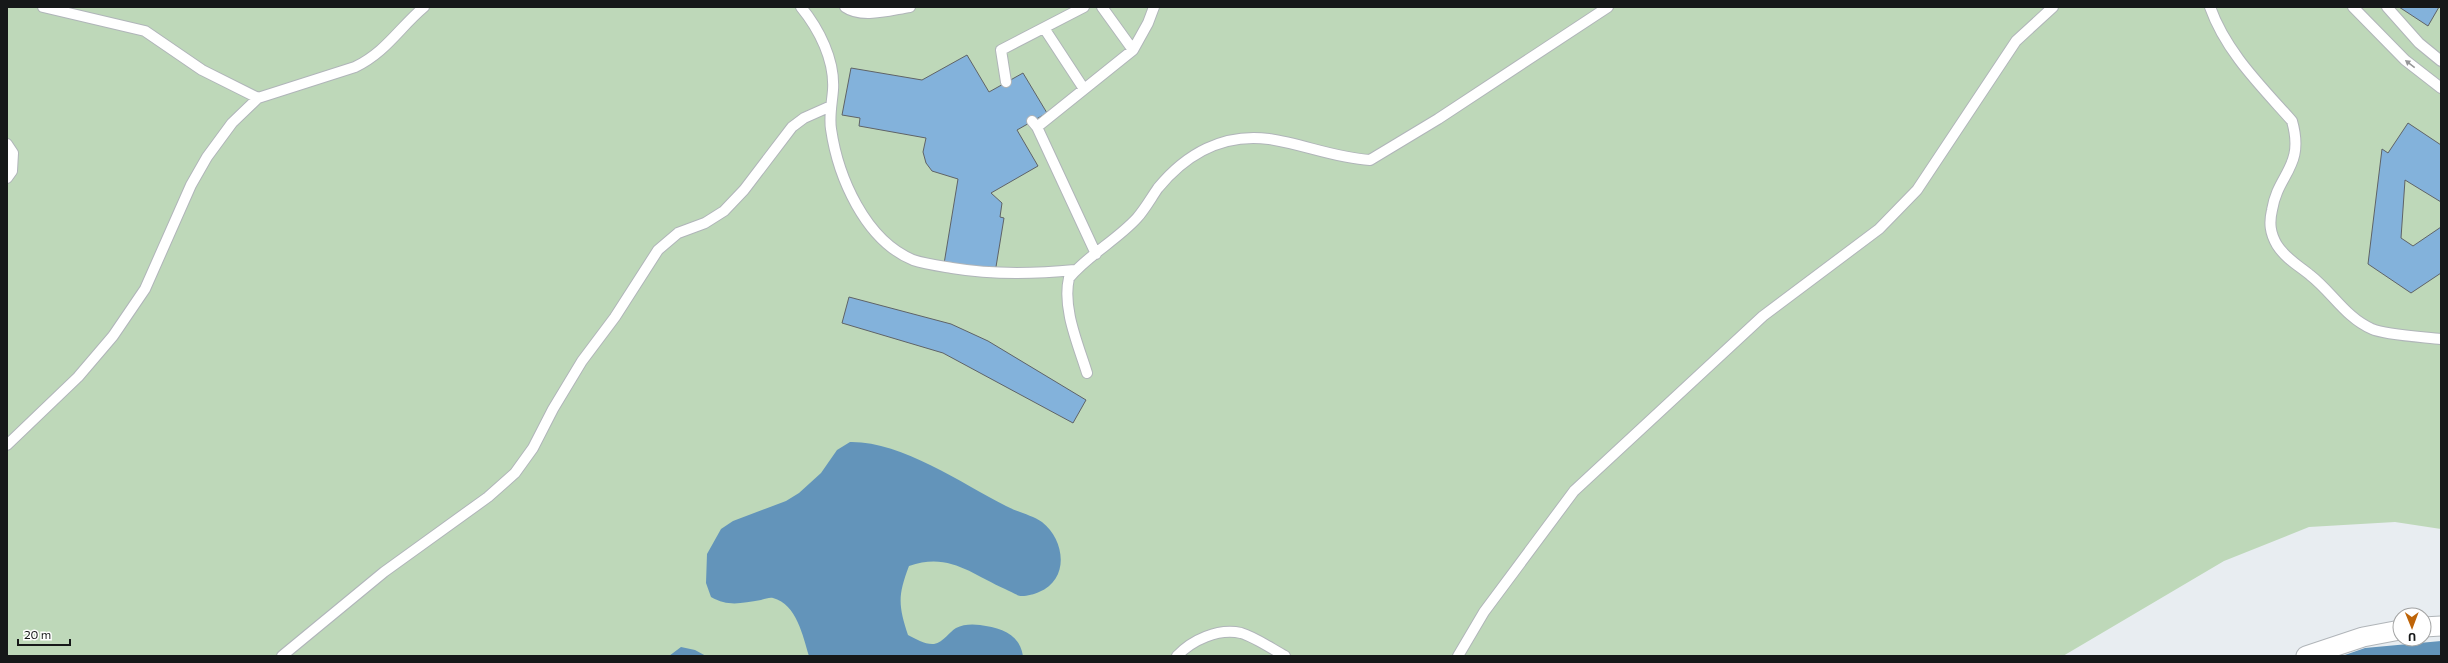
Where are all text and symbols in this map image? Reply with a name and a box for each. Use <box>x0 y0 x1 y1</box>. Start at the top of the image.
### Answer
one-way arrow <box>2405 59 2416 68</box>
north arrow <box>2392 607 2432 647</box>
scale bar <box>18 621 70 647</box>
text: 20 m <box>24 627 51 641</box>
text: U <box>2408 631 2416 644</box>

